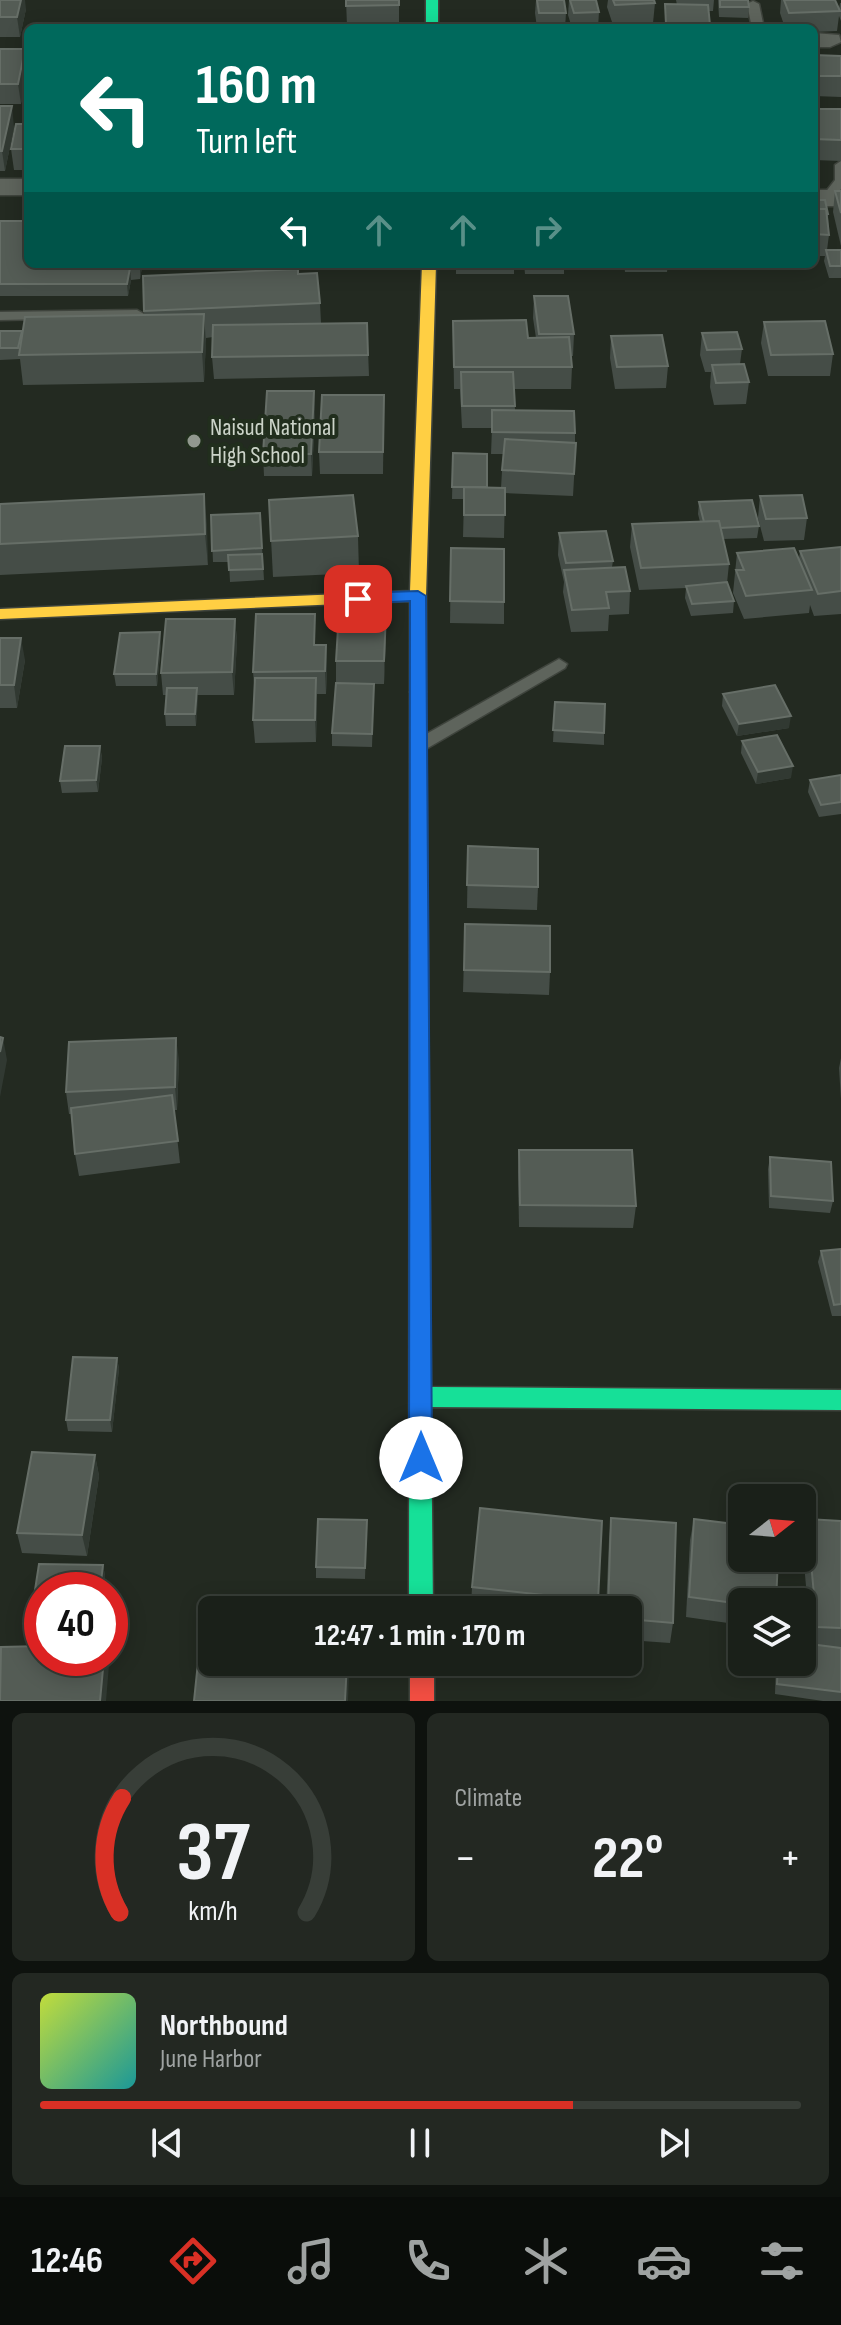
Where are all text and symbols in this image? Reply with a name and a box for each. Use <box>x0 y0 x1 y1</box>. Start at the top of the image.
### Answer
text: 160 m <box>196 53 317 120</box>
icon: left <box>64 56 168 160</box>
text: Turn left <box>196 121 297 164</box>
icon: left <box>273 208 317 252</box>
icon: ahead <box>357 208 401 252</box>
icon: ahead <box>441 208 485 252</box>
icon: right <box>525 208 569 252</box>
place label: Naisud National High School <box>210 413 336 470</box>
marker: Naisud National High School <box>185 432 203 450</box>
pin <box>324 565 392 633</box>
icon: arrive <box>336 577 380 621</box>
position arrow <box>379 1416 463 1500</box>
north arrow <box>728 1484 816 1572</box>
map controls <box>728 1484 816 1676</box>
speed limit sign: 40 <box>24 1572 128 1676</box>
button: layers <box>728 1588 816 1676</box>
text: 12:47 · 1 min · 170 m <box>315 1618 525 1654</box>
text: Climate <box>455 1783 522 1814</box>
text: 37 <box>176 1804 251 1904</box>
text: 22° <box>592 1823 664 1895</box>
text: − <box>455 1832 476 1885</box>
text: + <box>779 1832 801 1885</box>
text: km/h <box>189 1894 238 1929</box>
text: Northbound <box>160 2008 288 2044</box>
text: June Harbor <box>160 2044 262 2075</box>
icon: previous <box>145 2121 189 2165</box>
icon: pause <box>398 2121 442 2165</box>
icon: next <box>652 2121 696 2165</box>
icon: directions <box>165 2233 221 2289</box>
icon: music <box>283 2233 339 2289</box>
icon: phone <box>400 2233 456 2289</box>
icon: climate <box>518 2233 574 2289</box>
icon: car <box>636 2233 692 2289</box>
icon: filters <box>754 2233 810 2289</box>
text: 12:46 <box>31 2240 103 2283</box>

